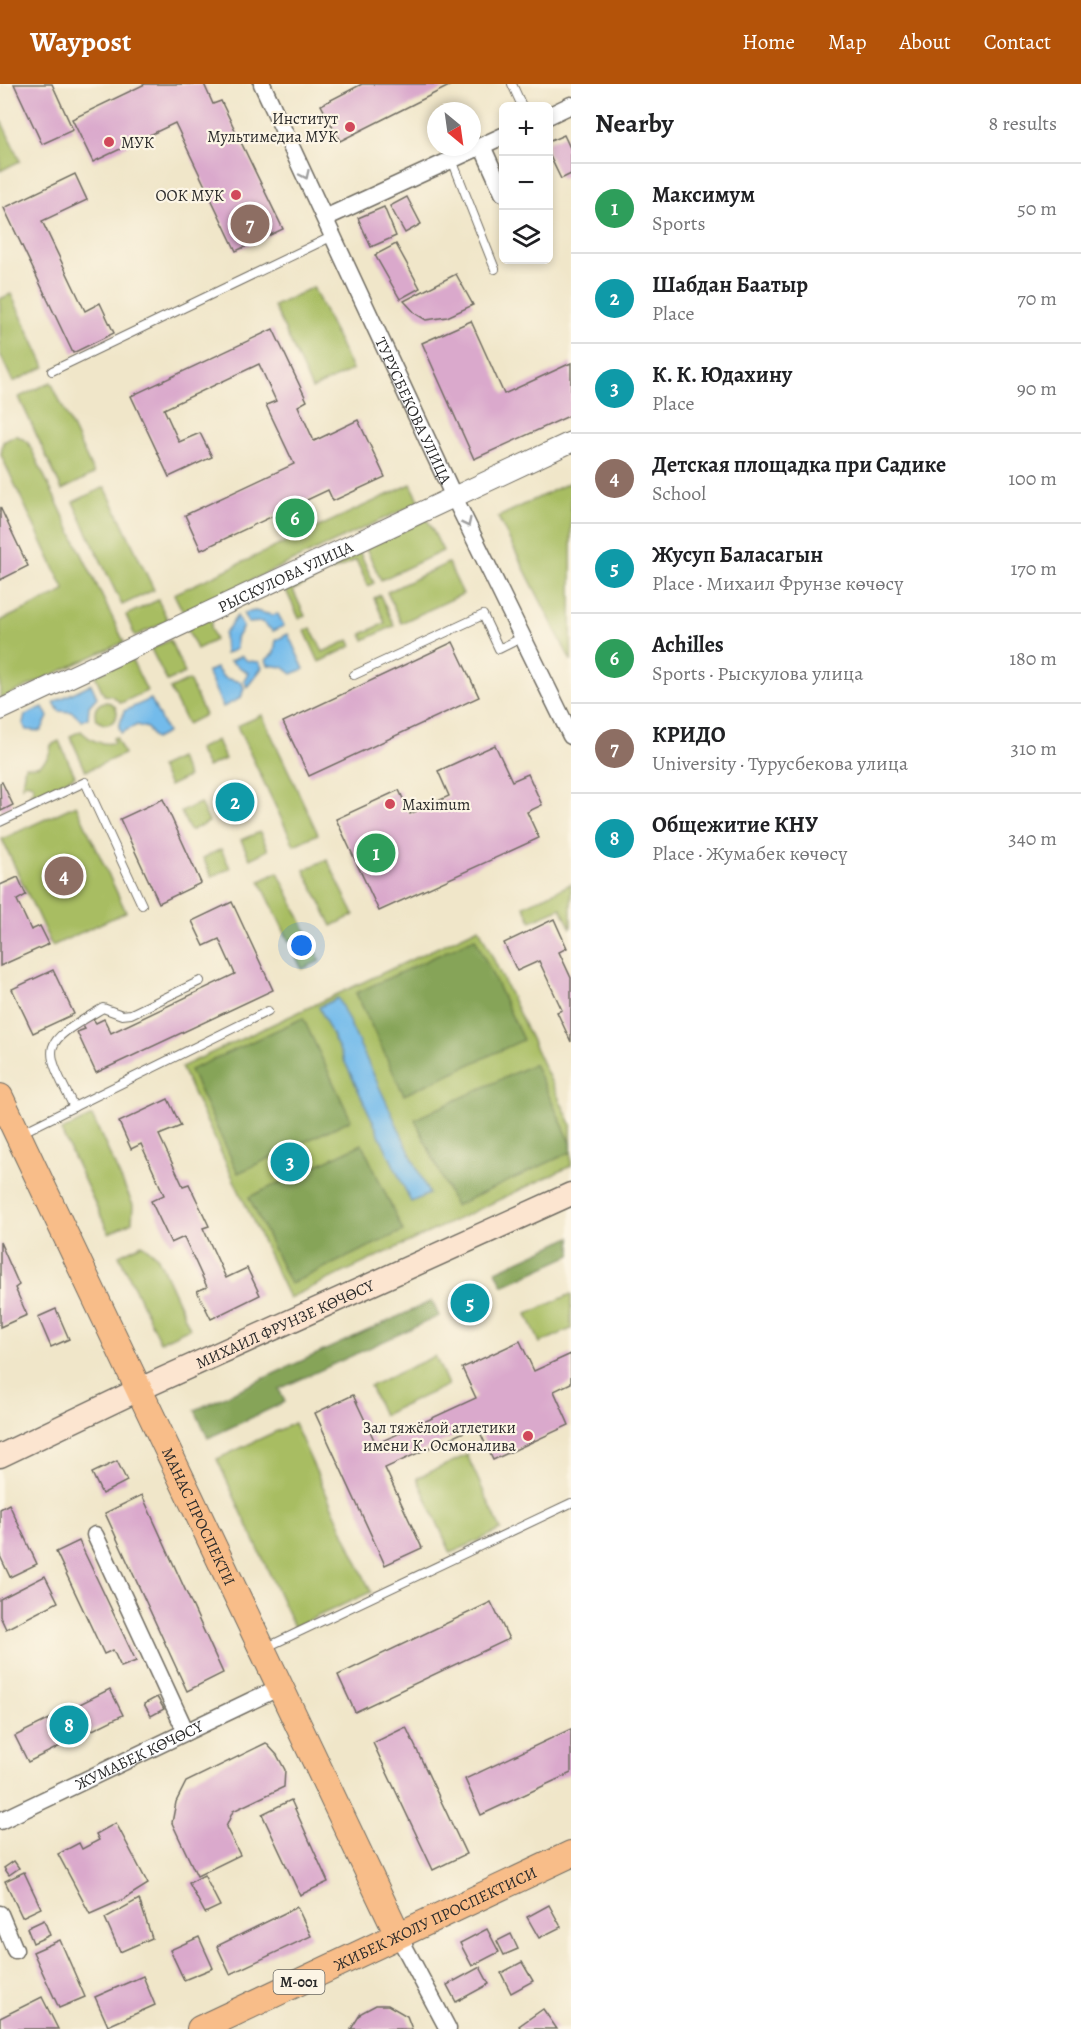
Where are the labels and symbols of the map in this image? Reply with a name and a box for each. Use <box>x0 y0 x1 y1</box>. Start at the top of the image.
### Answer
north arrow <box>427 102 481 156</box>
place label: Институт Мультимедиа МУК <box>207 108 339 148</box>
marker: Институт Мультимедиа МУК <box>343 120 357 134</box>
place label: МУК <box>121 132 155 154</box>
marker: МУК <box>102 135 116 149</box>
one-way arrow <box>297 168 309 179</box>
place label: ООК МУК <box>155 185 225 207</box>
marker: ООК МУК <box>229 188 243 202</box>
pin: 7 <box>230 202 270 246</box>
street label: ТУРУСБЕКОВА УЛИЦА <box>369 334 457 488</box>
pin: 6 <box>276 496 314 540</box>
one-way arrow <box>459 517 471 528</box>
street label: РЫСКУЛОВА УЛИЦА <box>215 536 357 618</box>
pin: 2 <box>216 780 254 824</box>
place label: Maximum <box>402 794 470 816</box>
marker: Maximum <box>383 797 397 811</box>
pin: 1 <box>356 830 395 876</box>
pin: 4 <box>44 854 84 898</box>
your location <box>287 931 316 960</box>
pin: 3 <box>270 1140 310 1184</box>
street label: МИХАИЛ ФРУНЗЕ КӨЧӨСҮ <box>192 1274 378 1374</box>
pin: 5 <box>450 1280 490 1326</box>
place label: Зал тяжёлой атлетики имени К. Осмоналива <box>363 1417 517 1457</box>
marker: Зал тяжёлой атлетики имени К. Осмоналива <box>521 1429 535 1443</box>
street label: МАНАС ПРОСПЕКТИ <box>156 1444 240 1589</box>
pin: 8 <box>50 1702 88 1748</box>
street label: ЖУМАБЕК КӨЧӨСҮ <box>72 1715 207 1795</box>
street label: ЖИБЕК ЖОЛУ ПРОСПЕКТИСИ <box>330 1862 541 1976</box>
road number: М-001 <box>274 1970 324 1994</box>

